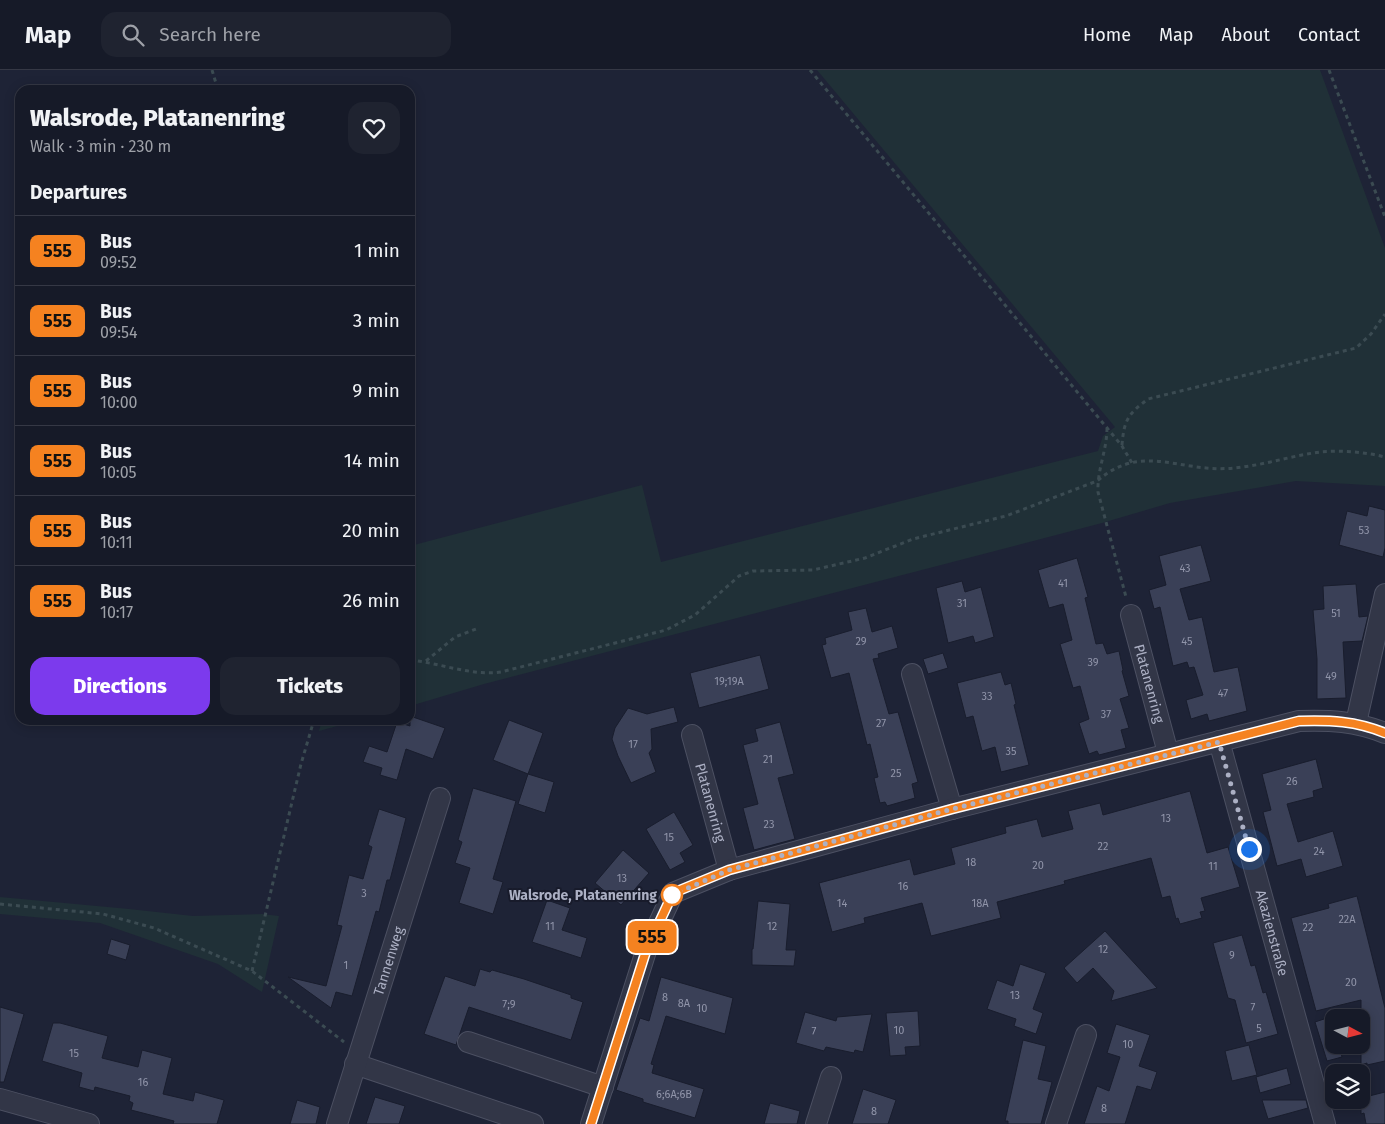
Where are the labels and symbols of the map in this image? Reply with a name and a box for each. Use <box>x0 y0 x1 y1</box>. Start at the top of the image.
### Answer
house number: 53 <box>1359 524 1369 537</box>
house number: 43 <box>1179 562 1191 575</box>
house number: 41 <box>1058 577 1068 590</box>
house number: 31 <box>957 597 967 610</box>
house number: 51 <box>1331 607 1341 620</box>
house number: 29 <box>855 635 867 648</box>
house number: 45 <box>1181 635 1193 648</box>
street label: Platanenring <box>1131 642 1168 726</box>
house number: 39 <box>1087 656 1099 669</box>
house number: 49 <box>1325 670 1337 683</box>
house number: 19;19A <box>714 675 744 688</box>
house number: 47 <box>1218 687 1228 700</box>
house number: 33 <box>982 690 992 703</box>
house number: 37 <box>1101 708 1111 721</box>
house number: 27 <box>876 717 886 730</box>
house number: 17 <box>628 738 638 751</box>
house number: 35 <box>1006 745 1017 758</box>
house number: 21 <box>763 753 773 766</box>
street label: Platanenring <box>692 761 730 845</box>
house number: 25 <box>891 767 902 780</box>
house number: 26 <box>1286 775 1298 788</box>
house number: 13 <box>1161 812 1171 825</box>
house number: 23 <box>764 818 774 831</box>
house number: 15 <box>664 831 675 844</box>
your location <box>1237 837 1262 862</box>
house number: 22 <box>1098 840 1108 853</box>
house number: 24 <box>1314 845 1325 858</box>
house number: 18 <box>966 856 976 869</box>
house number: 20 <box>1032 859 1044 872</box>
house number: 11 <box>1208 860 1218 873</box>
house number: 13 <box>617 872 627 885</box>
house number: 16 <box>898 880 908 893</box>
marker: Walsrode, Platanenring <box>661 884 683 906</box>
house number: 3 <box>361 887 367 900</box>
place label: Walsrode, Platanenring <box>509 887 657 904</box>
street label: Akazienstraße <box>1252 888 1292 978</box>
house number: 14 <box>837 897 847 910</box>
house number: 18A <box>971 897 989 910</box>
house number: 22A <box>1338 913 1356 926</box>
house number: 11 <box>545 920 555 933</box>
house number: 12 <box>767 920 777 933</box>
line badge: 555 <box>623 921 681 953</box>
house number: 22 <box>1303 921 1313 934</box>
street label: Tannenweg <box>370 924 408 998</box>
house number: 12 <box>1098 943 1108 956</box>
house number: 9 <box>1229 949 1235 962</box>
house number: 1 <box>344 959 348 972</box>
house number: 20 <box>1345 976 1357 989</box>
house number: 13 <box>1010 989 1020 1002</box>
house number: 8 <box>662 991 668 1004</box>
house number: 8A <box>678 997 691 1010</box>
house number: 7;9 <box>502 998 516 1011</box>
house number: 7 <box>1251 1001 1256 1014</box>
house number: 10 <box>697 1002 707 1015</box>
north arrow <box>1325 1009 1370 1054</box>
house number: 5 <box>1256 1022 1262 1035</box>
house number: 10 <box>894 1024 904 1037</box>
house number: 7 <box>812 1025 817 1038</box>
house number: 10 <box>1123 1038 1133 1051</box>
house number: 15 <box>69 1047 80 1060</box>
house number: 16 <box>138 1076 148 1089</box>
house number: 6;6A;6B <box>656 1088 692 1101</box>
house number: 8 <box>1101 1102 1107 1115</box>
house number: 8 <box>871 1105 877 1118</box>

